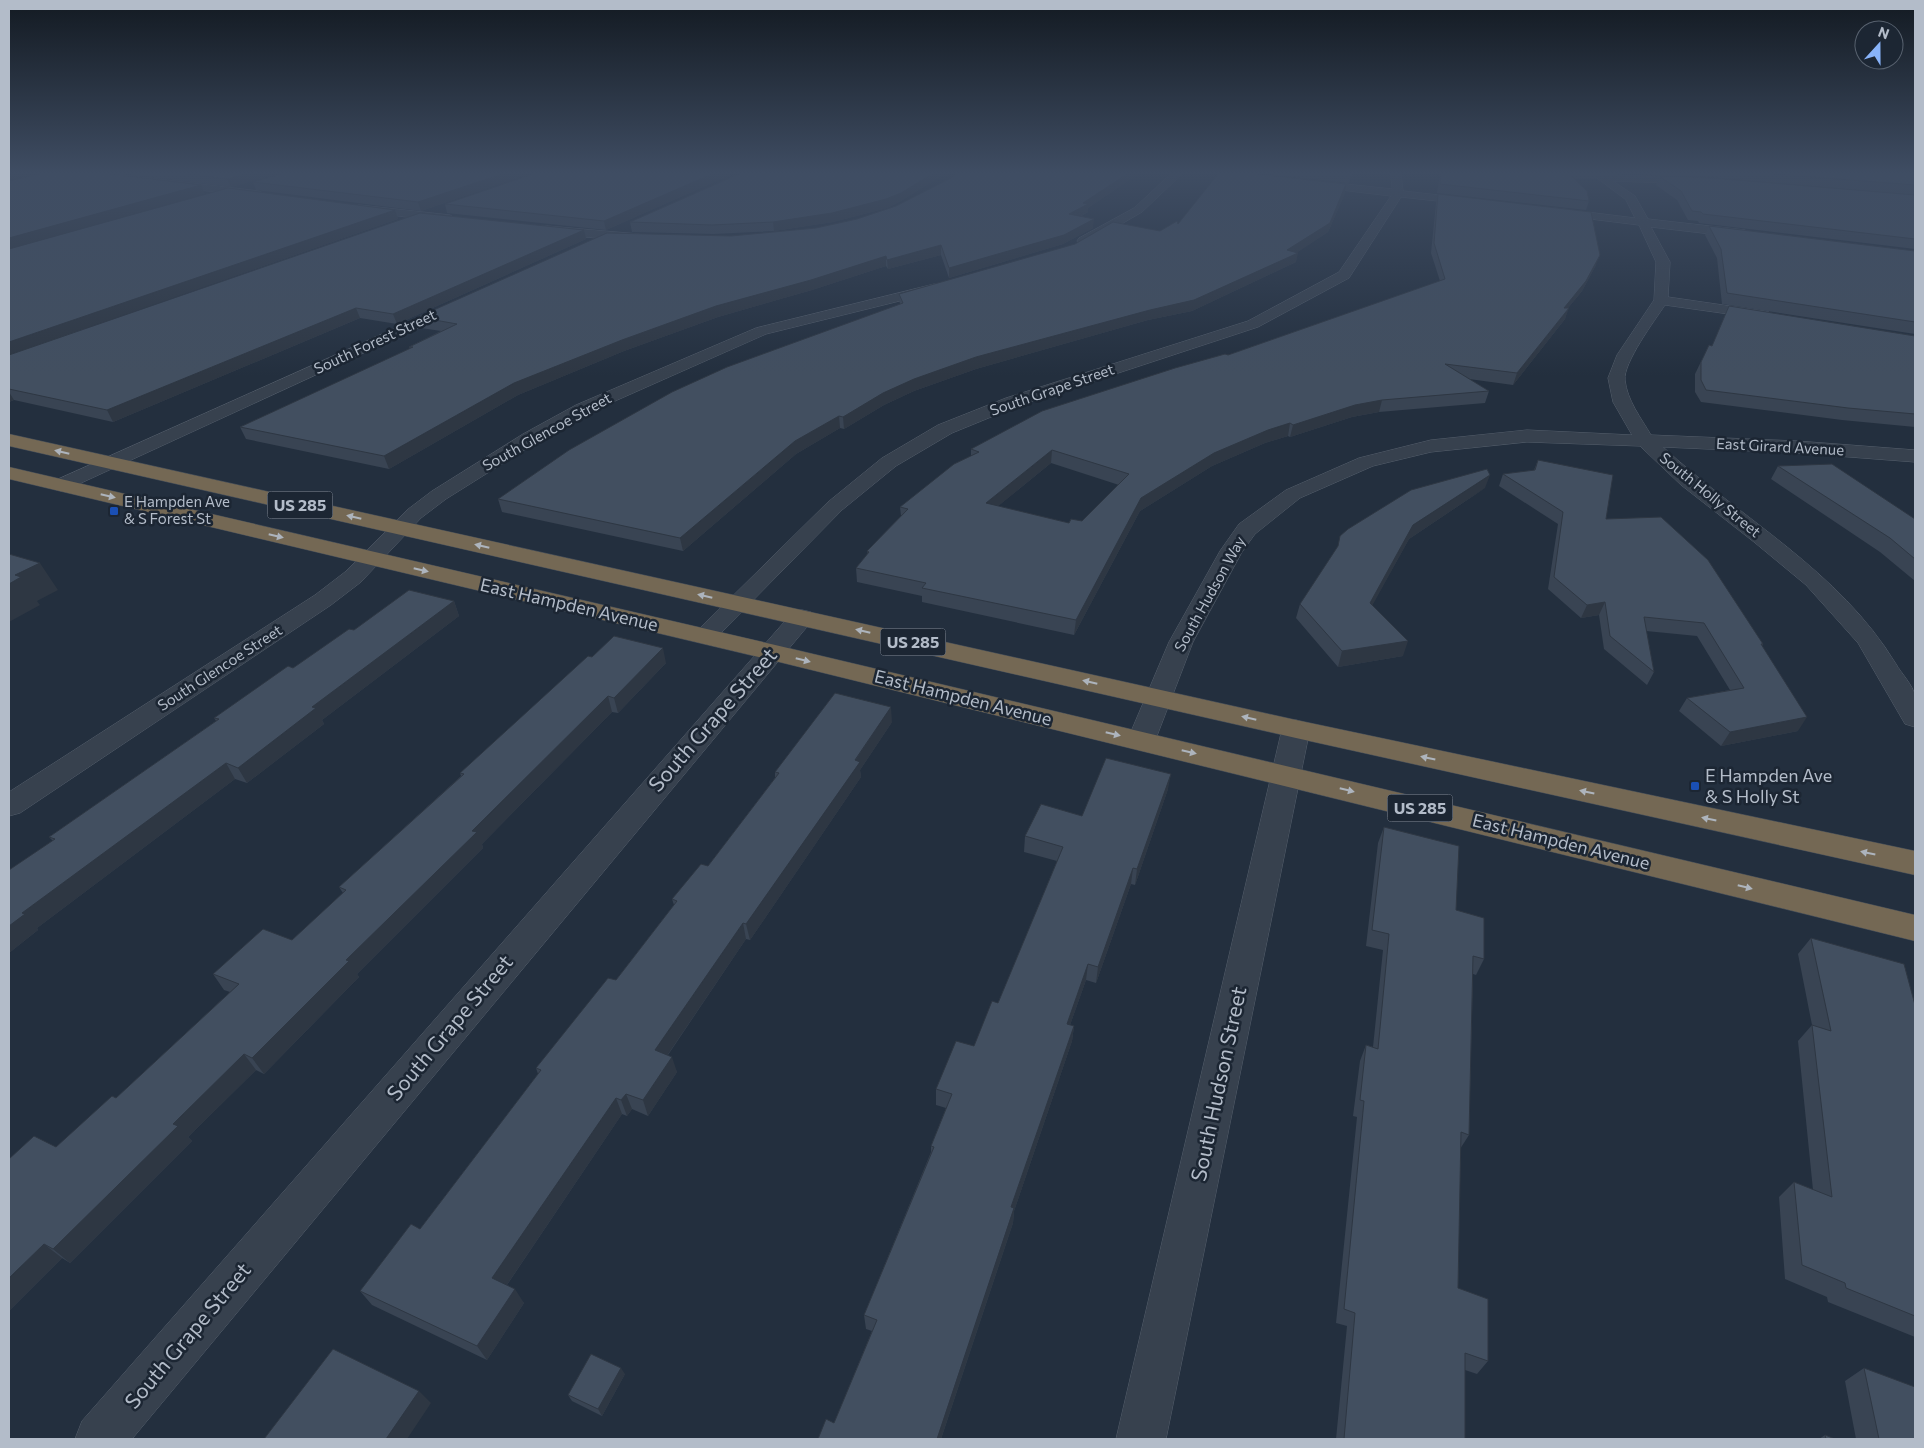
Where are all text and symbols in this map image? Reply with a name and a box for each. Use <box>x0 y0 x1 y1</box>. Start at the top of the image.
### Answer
north arrow <box>1854 20 1904 70</box>
text: N <box>1876 23 1892 42</box>
street label: South Forest Street <box>311 305 439 377</box>
street label: South Grape Street <box>987 359 1116 419</box>
street label: South Glencoe Street <box>479 388 614 474</box>
street label: East Girard Avenue <box>1715 434 1845 458</box>
one-way arrow <box>54 448 70 456</box>
street label: South Holly Street <box>1657 448 1765 540</box>
one-way arrow <box>101 492 116 500</box>
place label: E Hampden Ave & S Forest St <box>124 492 230 527</box>
road number: US 285 <box>268 492 332 518</box>
marker: E Hampden Ave & S Forest St <box>108 505 120 517</box>
one-way arrow <box>346 513 361 521</box>
one-way arrow <box>268 532 283 540</box>
street label: South Hudson Way <box>1170 532 1248 654</box>
one-way arrow <box>474 542 489 550</box>
one-way arrow <box>413 566 428 574</box>
street label: East Hampden Avenue <box>478 573 660 635</box>
one-way arrow <box>697 592 712 600</box>
street label: South Glencoe Street <box>154 620 285 714</box>
one-way arrow <box>856 627 871 635</box>
road number: US 285 <box>880 628 946 656</box>
street label: South Grape Street <box>643 642 781 796</box>
one-way arrow <box>795 656 810 664</box>
street label: East Hampden Avenue <box>872 664 1054 730</box>
one-way arrow <box>1083 678 1098 686</box>
one-way arrow <box>1241 714 1256 722</box>
one-way arrow <box>1106 730 1121 738</box>
one-way arrow <box>1181 748 1196 756</box>
one-way arrow <box>1421 754 1436 762</box>
place label: E Hampden Ave & S Holly St <box>1705 764 1832 807</box>
marker: E Hampden Ave & S Holly St <box>1689 780 1701 792</box>
one-way arrow <box>1339 786 1354 794</box>
one-way arrow <box>1579 788 1595 796</box>
road number: US 285 <box>1388 794 1452 821</box>
street label: East Hampden Avenue <box>1470 808 1652 874</box>
one-way arrow <box>1701 815 1716 823</box>
one-way arrow <box>1860 849 1875 857</box>
one-way arrow <box>1738 883 1753 891</box>
street label: South Grape Street <box>381 949 517 1105</box>
street label: South Hudson Street <box>1185 984 1250 1183</box>
street label: South Grape Street <box>119 1257 255 1413</box>

